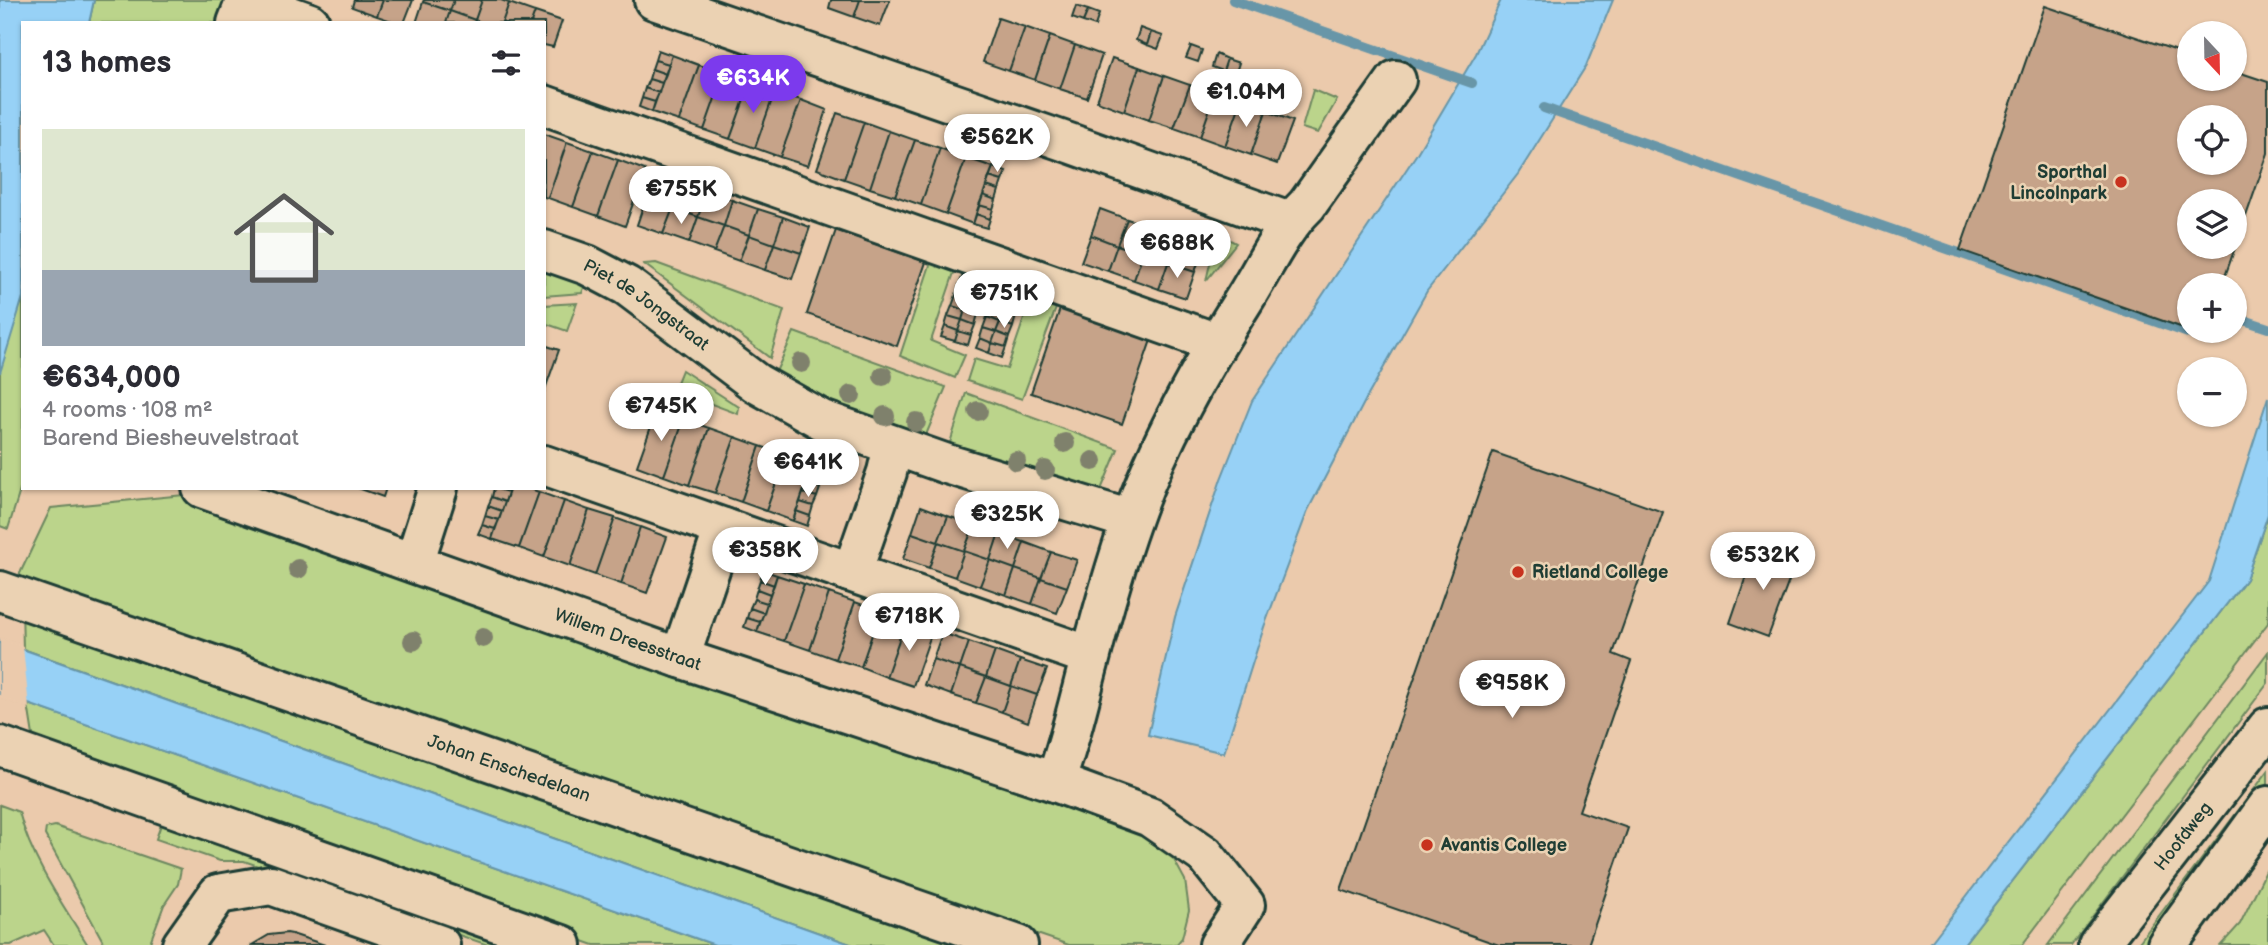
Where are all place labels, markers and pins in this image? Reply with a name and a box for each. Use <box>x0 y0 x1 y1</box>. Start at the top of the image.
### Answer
pin: €634K <box>704 55 802 115</box>
pin: €1.04M <box>1189 69 1303 129</box>
pin: €562K <box>948 114 1046 174</box>
place label: Sporthal Lincolnpark <box>2010 162 2108 204</box>
pin: €755K <box>632 166 730 226</box>
marker: Sporthal Lincolnpark <box>2113 174 2129 190</box>
pin: €688K <box>1128 220 1226 280</box>
pin: €751K <box>955 270 1053 330</box>
pin: €745K <box>612 384 710 443</box>
pin: €641K <box>759 440 857 499</box>
pin: €325K <box>958 491 1056 551</box>
pin: €358K <box>716 528 814 587</box>
pin: €532K <box>1714 532 1812 592</box>
place label: Rietland College <box>1532 562 1668 583</box>
marker: Rietland College <box>1510 564 1526 580</box>
pin: €718K <box>860 594 958 653</box>
pin: €958K <box>1463 660 1561 720</box>
place label: Avantis College <box>1440 835 1567 856</box>
marker: Avantis College <box>1419 837 1435 853</box>

